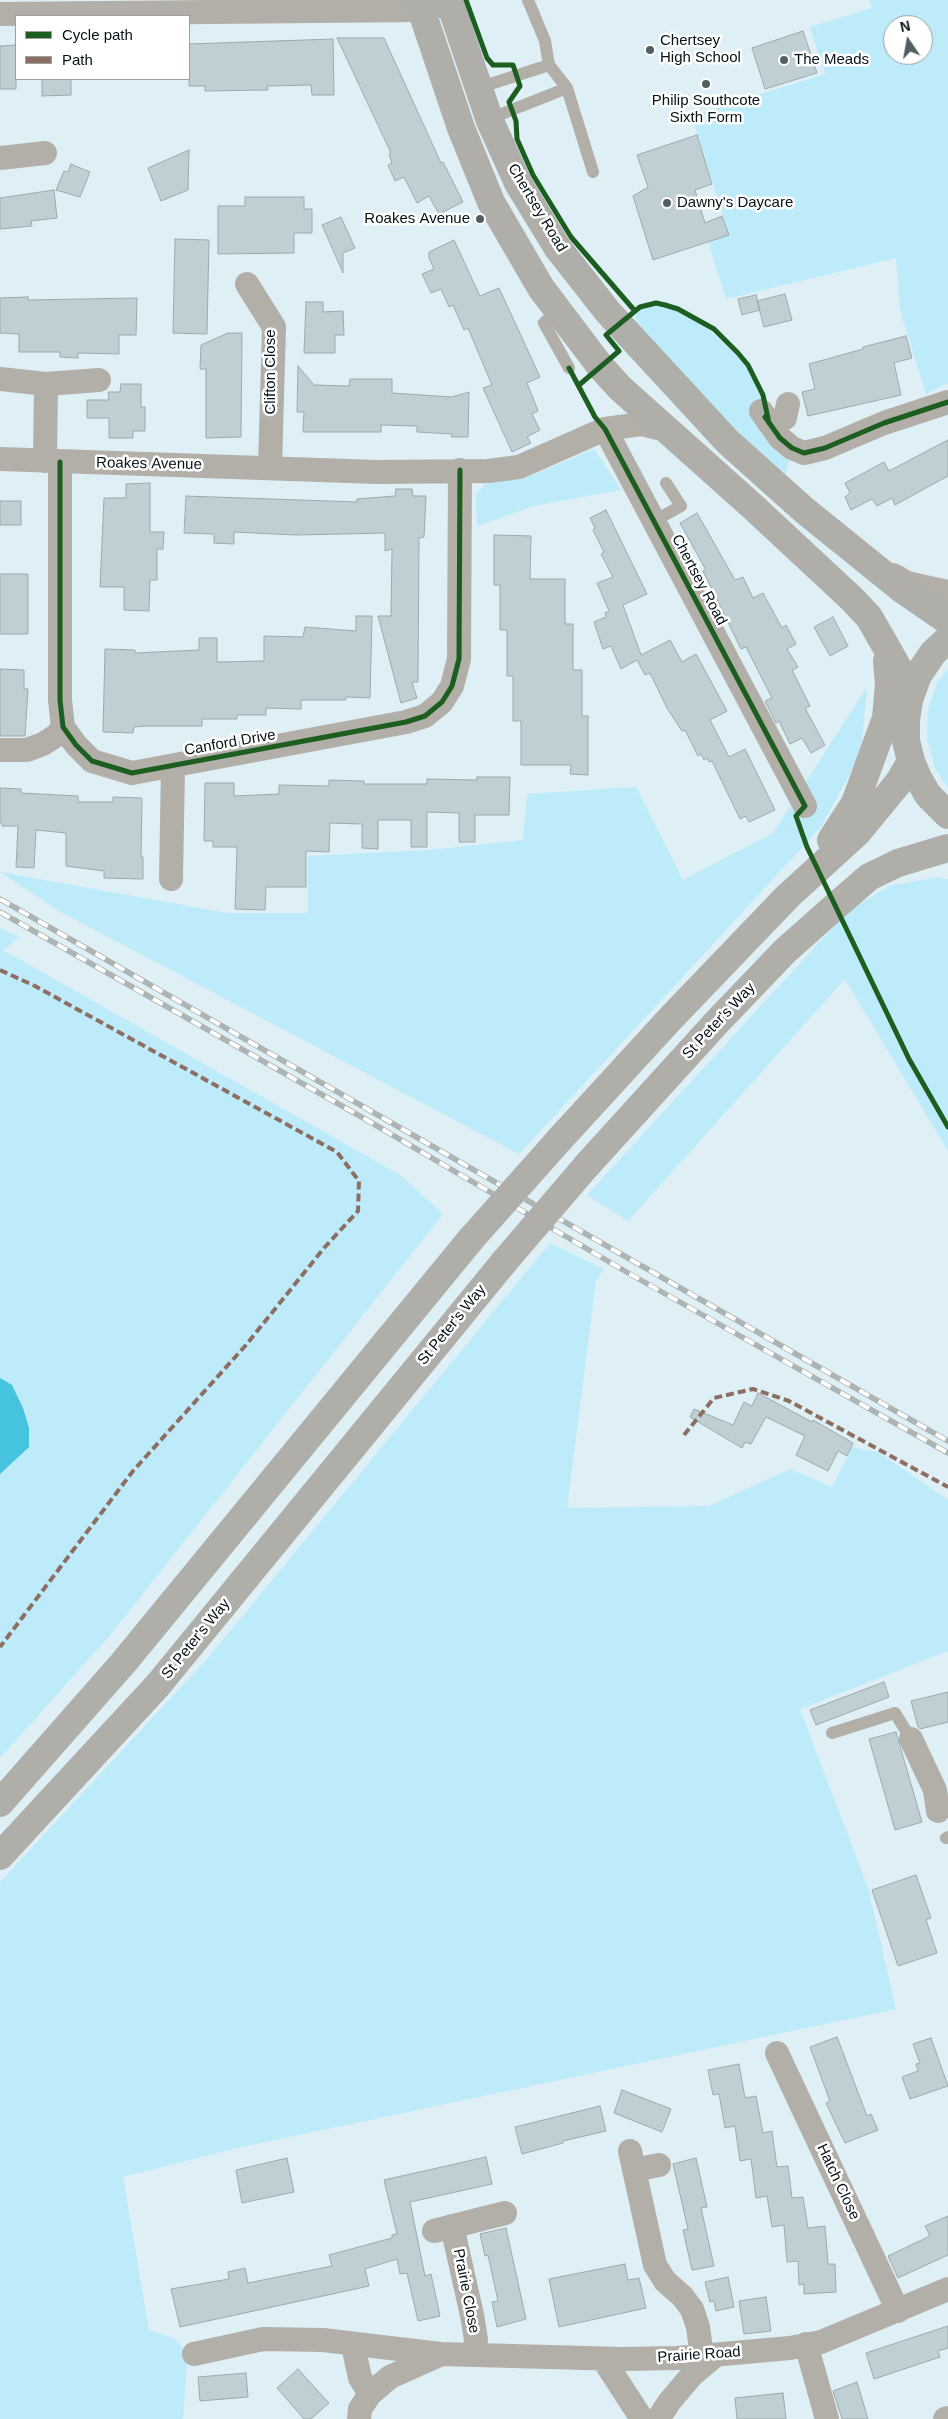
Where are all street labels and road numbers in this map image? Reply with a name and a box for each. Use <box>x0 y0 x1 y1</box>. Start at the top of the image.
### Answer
street label: Chertsey Road <box>504 160 570 256</box>
street label: Clifton Close <box>262 329 280 415</box>
street label: Roakes Avenue <box>96 454 202 474</box>
street label: Chertsey Road <box>668 532 730 628</box>
street label: Canford Drive <box>183 726 277 760</box>
street label: St Peter's Way <box>679 979 759 1063</box>
street label: St Peter's Way <box>414 1281 490 1369</box>
street label: St Peter's Way <box>158 1595 234 1683</box>
street label: Hatch Close <box>813 2141 863 2223</box>
street label: Prairie Close <box>449 2247 483 2335</box>
street label: Prairie Road <box>657 2343 741 2367</box>

